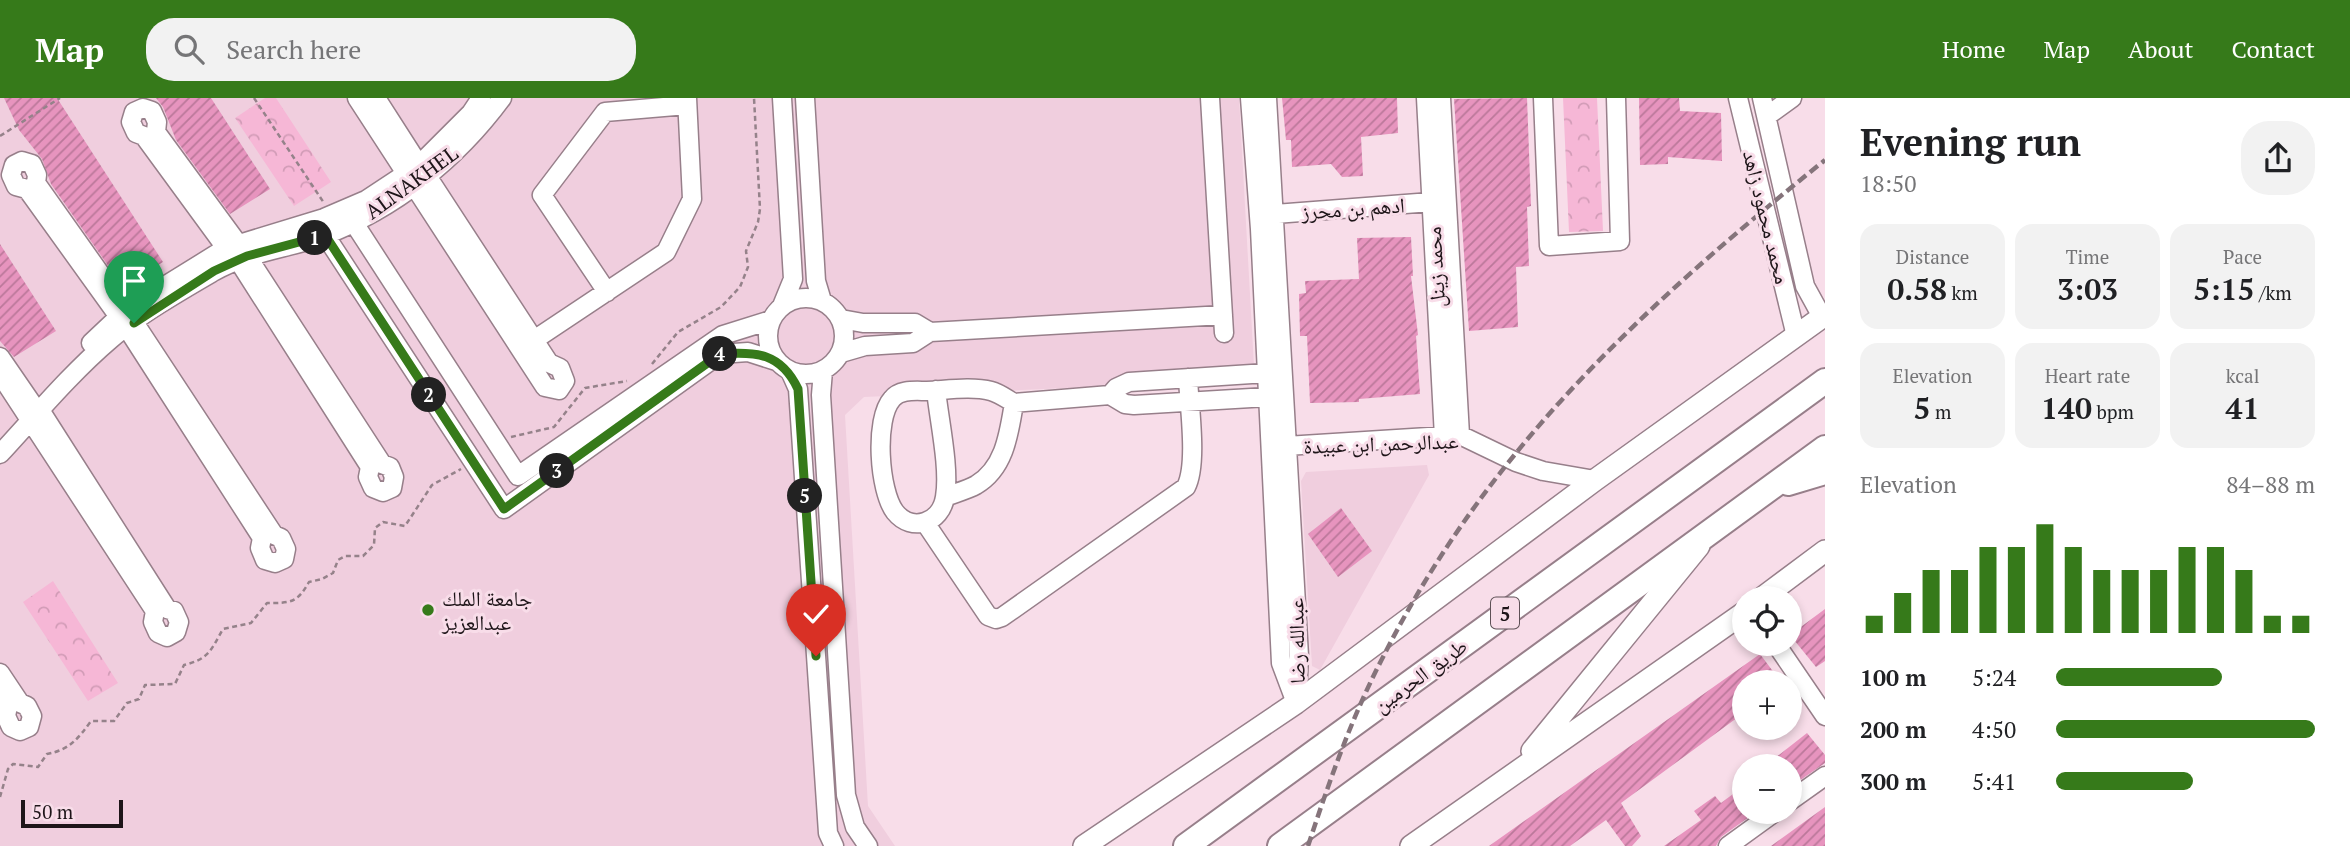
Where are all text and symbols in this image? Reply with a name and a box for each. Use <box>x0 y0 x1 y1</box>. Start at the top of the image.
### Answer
search box <box>146 18 636 81</box>
text: Map <box>35 28 104 71</box>
icon: search <box>170 30 208 68</box>
text: Search here <box>226 32 361 66</box>
text: Home <box>1942 33 2006 65</box>
text: Map <box>2044 33 2090 65</box>
text: About <box>2128 33 2194 65</box>
text: Contact <box>2232 33 2315 65</box>
text: Evening run <box>1860 117 2081 167</box>
button: share <box>2241 121 2315 195</box>
street label: ALNAKHEL <box>359 139 463 225</box>
street label: محمد محمود زاهد <box>1737 147 1797 287</box>
text: 18:50 <box>1860 168 1917 199</box>
street label: ادهم بن محرز <box>1299 190 1406 227</box>
pin: 1 <box>298 220 332 256</box>
text: 1 <box>309 225 320 250</box>
street label: محمد زينل <box>1419 226 1451 308</box>
text: Distance <box>1896 244 1969 269</box>
text: Time <box>2066 244 2109 269</box>
text: Pace <box>2223 244 2262 269</box>
pin <box>104 251 164 323</box>
icon: arrive <box>115 262 153 300</box>
text: 0.58 <box>1887 269 1947 309</box>
text: 3:03 <box>2057 269 2118 309</box>
text: 5:15 <box>2193 269 2254 309</box>
text: km <box>1947 280 1978 305</box>
text: /km <box>2254 280 2292 305</box>
pin: 4 <box>702 336 738 372</box>
text: 4 <box>714 341 725 366</box>
text: Elevation <box>1893 363 1972 388</box>
text: Heart rate <box>2045 363 2130 388</box>
text: kcal <box>2226 363 2259 388</box>
pin: 2 <box>412 378 446 412</box>
text: 2 <box>423 382 434 407</box>
text: 5 <box>1914 388 1930 428</box>
text: 140 <box>2041 388 2092 428</box>
text: 41 <box>2226 388 2259 428</box>
text: m <box>1930 399 1951 424</box>
text: bpm <box>2092 399 2134 424</box>
street label: عبدالرحمن ابن عبيدة <box>1303 426 1459 460</box>
pin: 3 <box>540 454 574 488</box>
text: 3 <box>551 458 562 483</box>
text: Elevation <box>1860 469 1957 500</box>
text: 84–88 m <box>2226 469 2315 500</box>
pin: 5 <box>788 478 822 514</box>
text: 5 <box>799 483 810 508</box>
place label: جامعة الملك عبدالعزيز <box>441 584 532 636</box>
pin <box>786 584 846 656</box>
map controls <box>1732 586 1802 824</box>
button: locate <box>1732 586 1802 656</box>
icon: check <box>797 595 835 633</box>
street label: عبدالله رضا <box>1281 597 1311 684</box>
road number: 5 <box>1491 598 1519 628</box>
marker: جامعة الملك عبدالعزيز <box>420 602 436 618</box>
street label: طريق الحرمين <box>1367 631 1473 719</box>
text: 100 m <box>1860 662 1926 693</box>
text: 5:24 <box>1972 662 2016 693</box>
button: + <box>1732 670 1802 740</box>
text: 200 m <box>1860 714 1926 745</box>
text: 4:50 <box>1972 714 2016 745</box>
button: − <box>1732 754 1802 824</box>
text: 300 m <box>1860 766 1926 797</box>
text: 5:41 <box>1972 766 2016 797</box>
scale bar <box>21 797 122 829</box>
text: 50 m <box>32 799 73 824</box>

